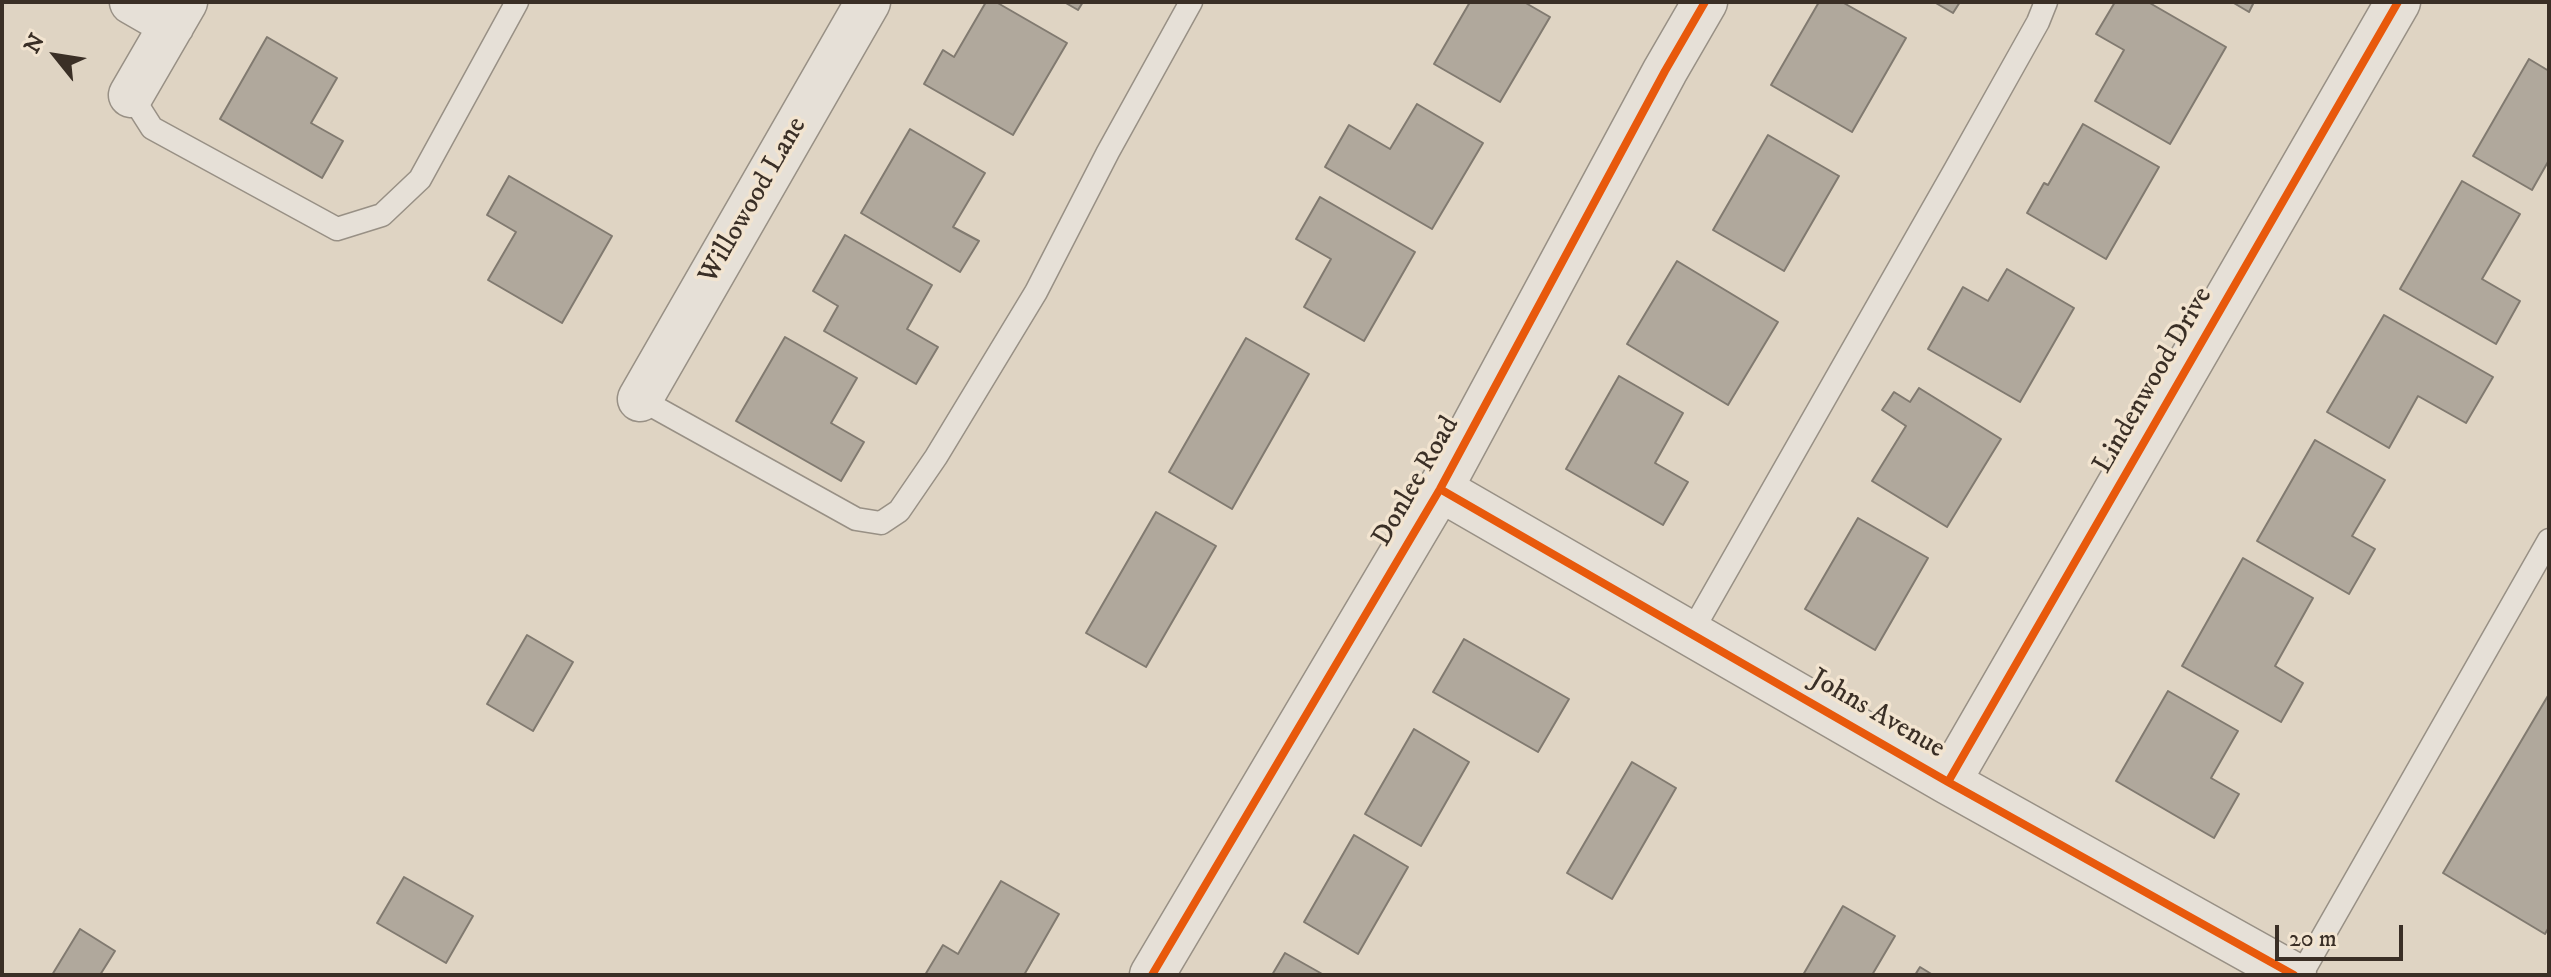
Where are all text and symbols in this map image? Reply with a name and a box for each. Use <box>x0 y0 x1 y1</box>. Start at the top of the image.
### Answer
north arrow <box>16 16 96 96</box>
text: N <box>19 29 51 58</box>
street label: Willowood Lane <box>693 112 815 290</box>
street label: Lindenwood Drive <box>2087 282 2221 480</box>
street label: Donlee Road <box>1366 411 1468 553</box>
street label: Johns Avenue <box>1804 663 1950 767</box>
scale bar <box>2279 909 2407 959</box>
text: 20 m <box>2289 924 2337 954</box>

